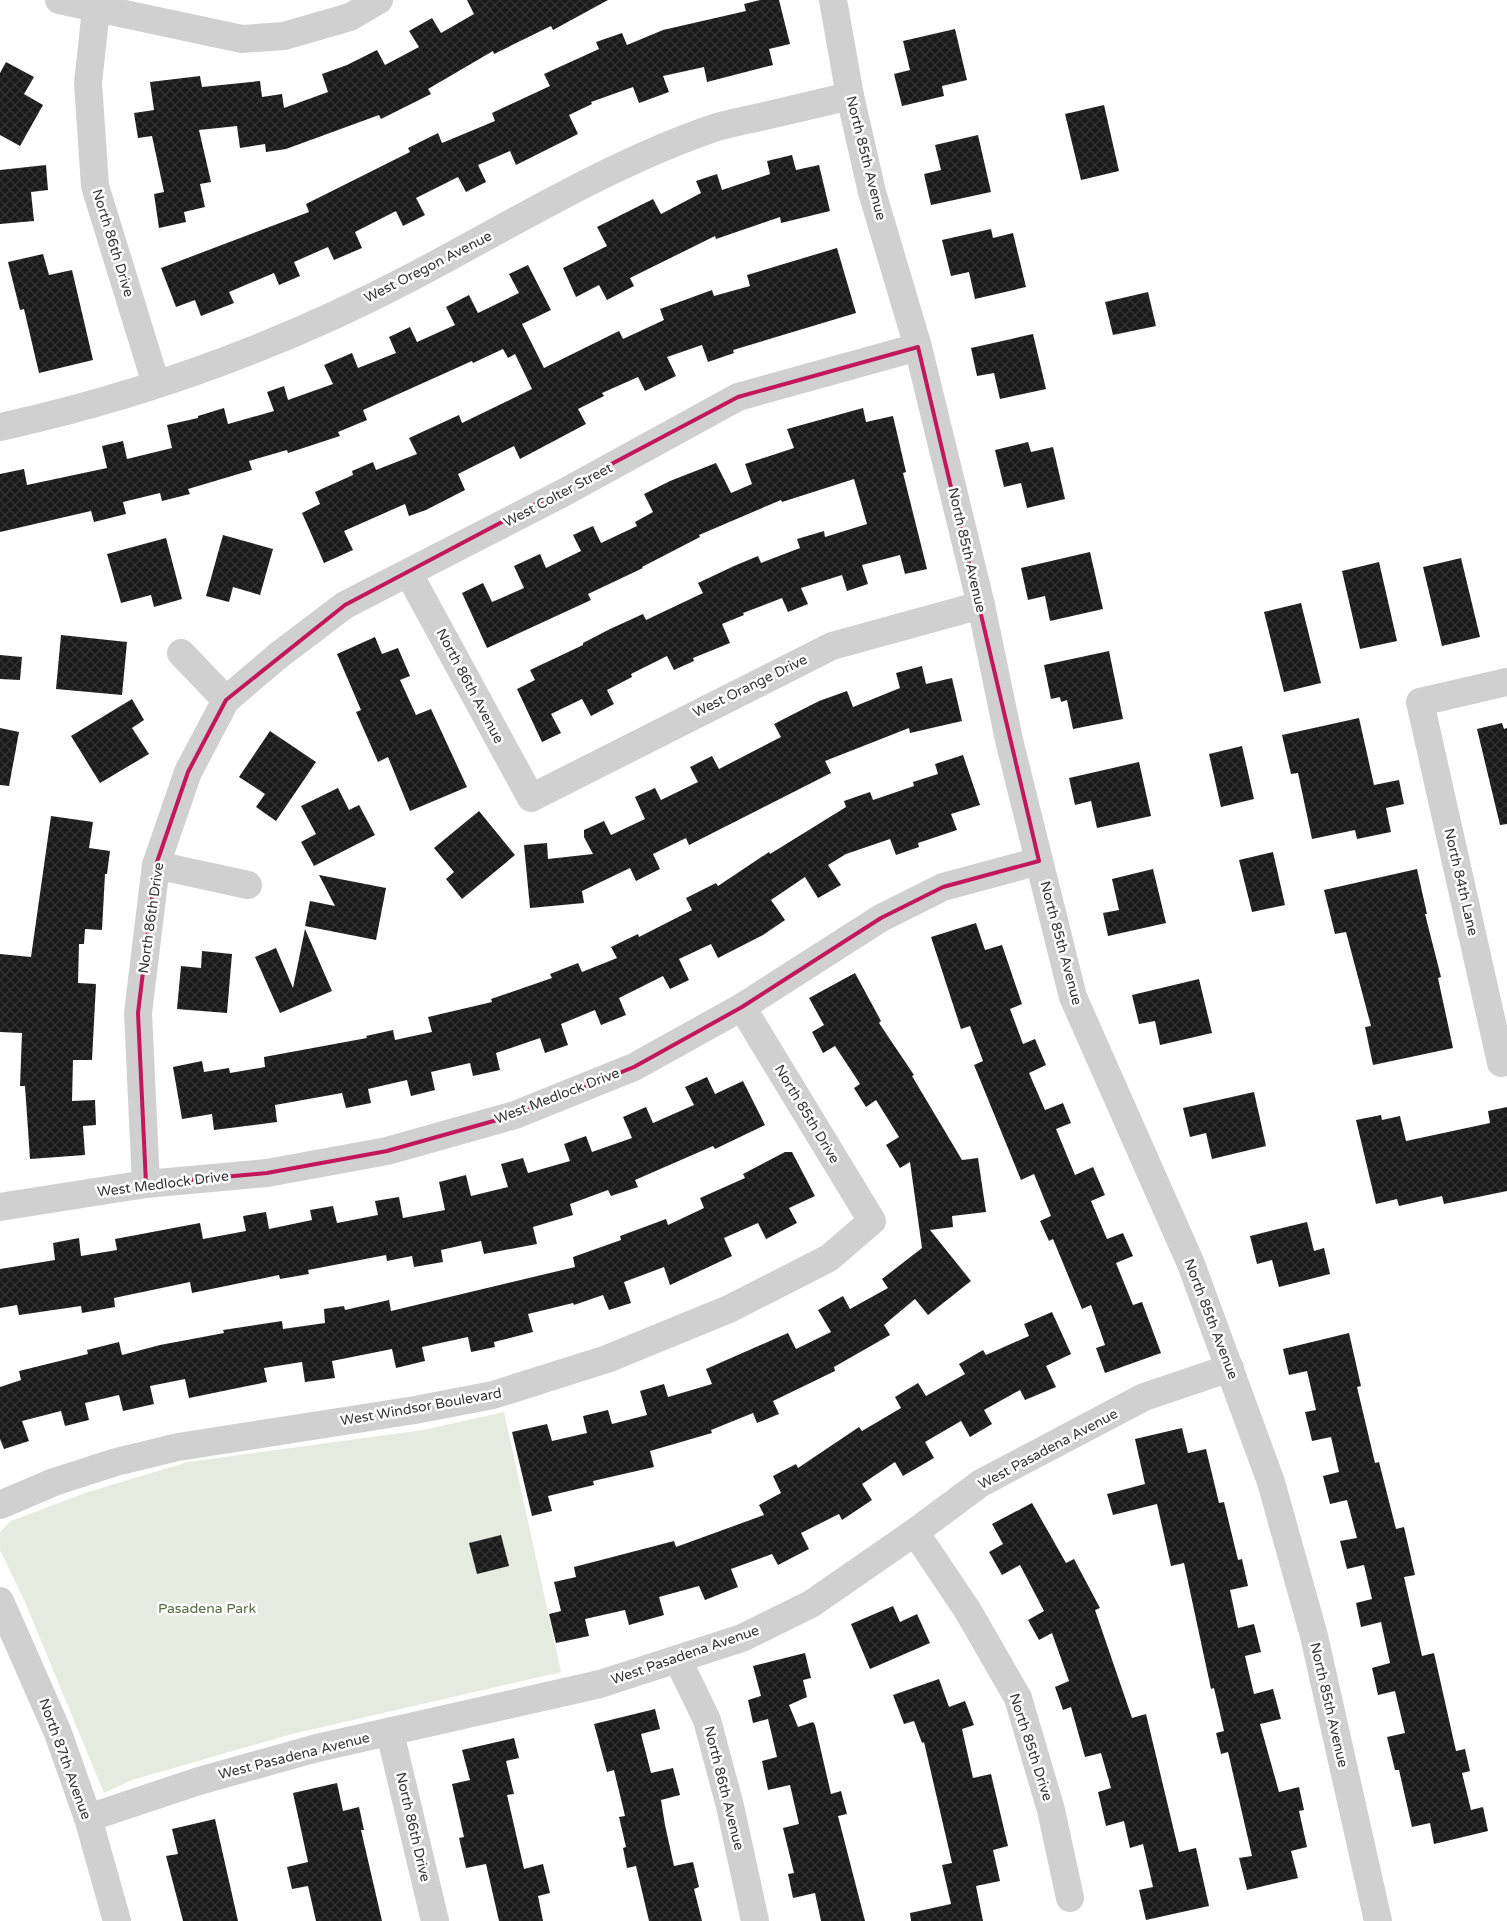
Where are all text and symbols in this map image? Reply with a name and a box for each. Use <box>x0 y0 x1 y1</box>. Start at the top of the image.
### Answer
street label: North 85th Avenue <box>842 94 890 222</box>
street label: North 86th Drive <box>88 187 138 299</box>
street label: West Oregon Avenue <box>361 227 495 307</box>
street label: West Colter Street <box>501 459 616 531</box>
street label: North 85th Avenue <box>944 486 990 614</box>
street label: North 86th Avenue <box>433 626 508 746</box>
street label: West Orange Drive <box>690 651 810 721</box>
street label: North 84th Lane <box>1440 827 1482 938</box>
street label: North 86th Drive <box>135 861 167 975</box>
street label: North 85th Avenue <box>1036 879 1086 1007</box>
street label: North 85th Drive <box>771 1062 843 1166</box>
street label: West Medlock Drive <box>492 1064 622 1128</box>
street label: West Medlock Drive <box>96 1167 230 1201</box>
street label: North 85th Avenue <box>1180 1256 1242 1382</box>
street label: West Windsor Boulevard <box>339 1384 503 1430</box>
street label: West Pasadena Avenue <box>975 1405 1121 1493</box>
park label: Pasadena Park <box>158 1600 256 1617</box>
street label: West Pasadena Avenue <box>609 1622 761 1688</box>
street label: North 85th Avenue <box>1306 1641 1352 1769</box>
street label: North 85th Drive <box>1006 1691 1056 1803</box>
street label: North 87th Avenue <box>35 1696 95 1822</box>
street label: North 86th Avenue <box>700 1724 748 1852</box>
street label: West Pasadena Avenue <box>217 1729 372 1783</box>
street label: North 86th Drive <box>392 1771 434 1884</box>

